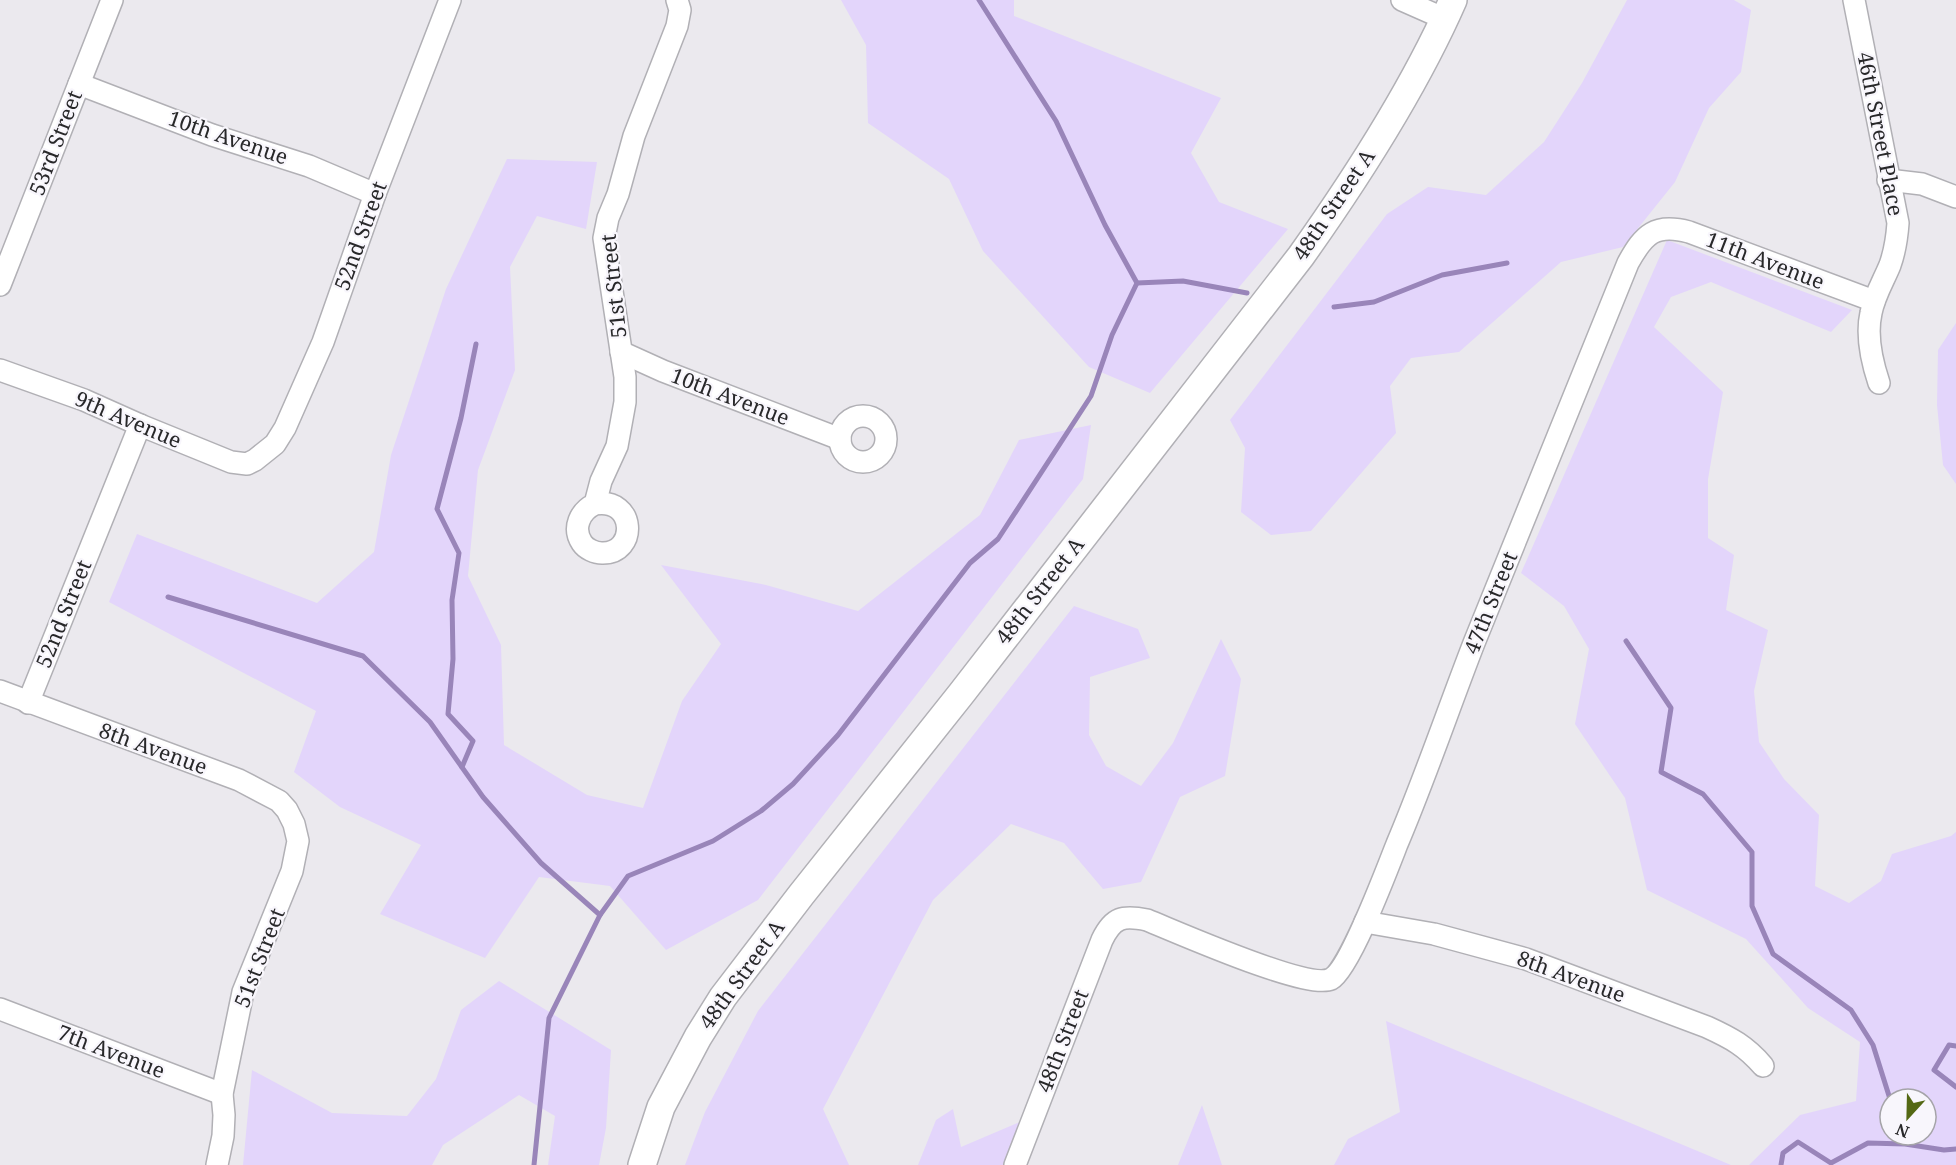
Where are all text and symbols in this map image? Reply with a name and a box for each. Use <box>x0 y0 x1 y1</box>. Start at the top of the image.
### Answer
street label: 46th Street Place <box>1851 50 1911 218</box>
street label: 53rd Street <box>22 86 88 199</box>
street label: 10th Avenue <box>165 104 292 171</box>
street label: 48th Street A <box>1286 143 1381 266</box>
street label: 52nd Street <box>327 177 393 294</box>
street label: 11th Avenue <box>1702 225 1829 295</box>
street label: 51st Street <box>594 233 632 339</box>
street label: 10th Avenue <box>667 361 794 431</box>
street label: 9th Avenue <box>71 384 186 454</box>
street label: 48th Street A <box>989 531 1090 650</box>
street label: 47th Street <box>1457 547 1523 658</box>
street label: 52nd Street <box>29 556 97 672</box>
street label: 8th Avenue <box>95 716 211 781</box>
street label: 51st Street <box>227 904 291 1011</box>
street label: 48th Street A <box>692 914 790 1035</box>
street label: 8th Avenue <box>1513 944 1629 1009</box>
street label: 48th Street <box>1030 985 1095 1096</box>
street label: 7th Avenue <box>54 1018 169 1084</box>
north arrow <box>1878 1087 1938 1147</box>
text: N <box>1892 1118 1912 1143</box>

